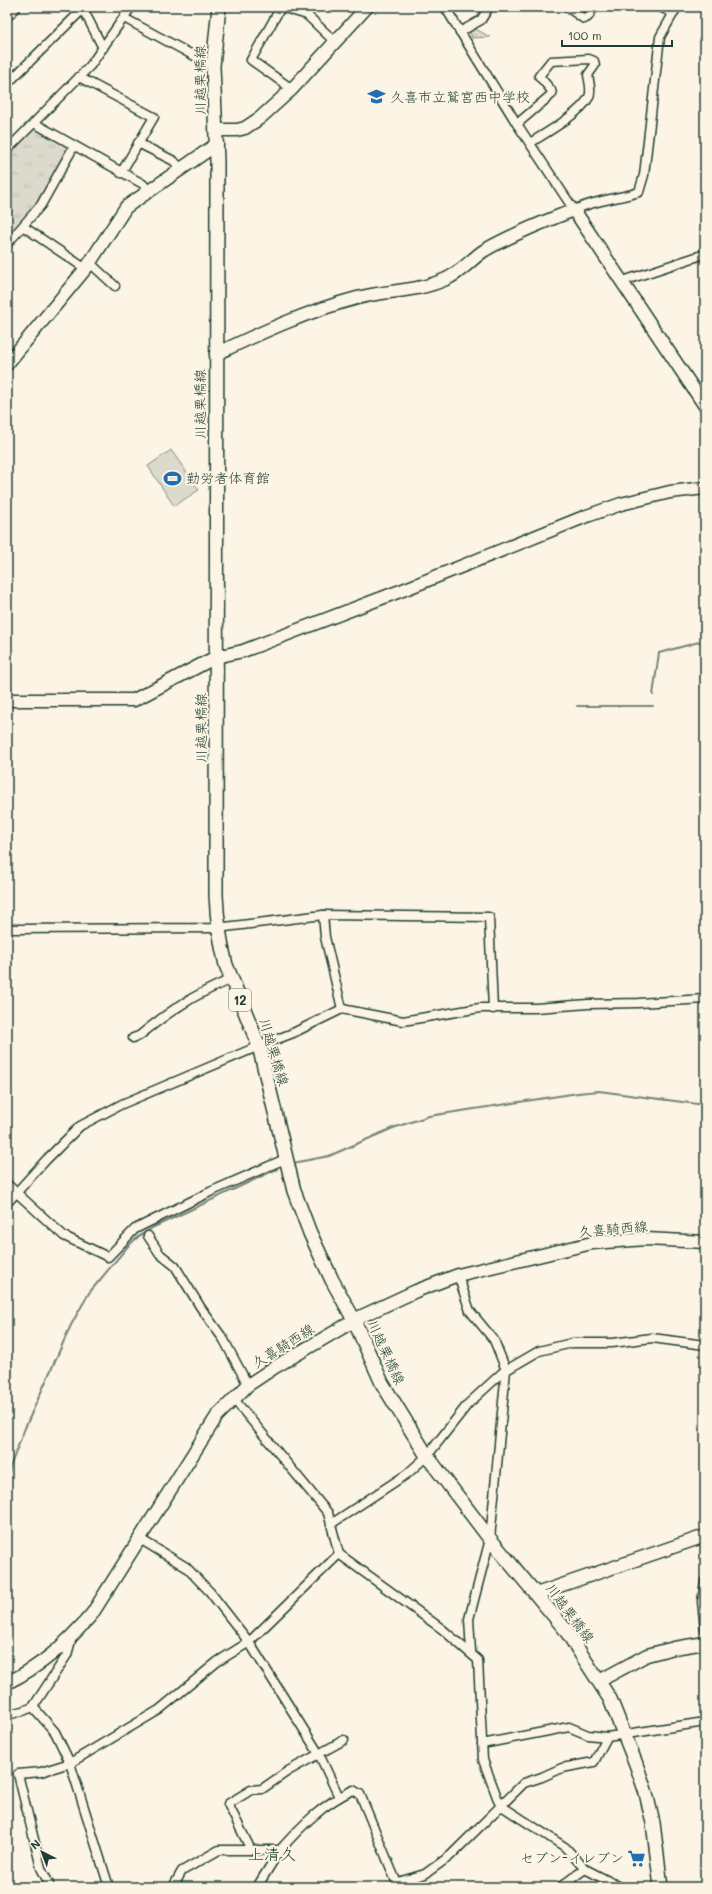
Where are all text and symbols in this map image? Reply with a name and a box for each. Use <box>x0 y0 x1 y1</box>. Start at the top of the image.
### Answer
scale bar <box>562 22 672 48</box>
text: 100 m <box>568 27 602 43</box>
street label: 川越栗橋線 <box>190 45 209 115</box>
school or university icon: 久喜市立鷲宮西中学校 <box>367 87 387 107</box>
place label: 久喜市立鷲宮西中学校 <box>390 87 530 106</box>
street label: 川越栗橋線 <box>190 369 209 439</box>
sports icon: 勤労者体育館 <box>163 468 183 488</box>
place label: 勤労者体育館 <box>186 468 270 487</box>
street label: 川越栗橋線 <box>191 693 210 763</box>
road number: 12 <box>229 989 251 1011</box>
street label: 川越栗橋線 <box>255 1016 294 1088</box>
street label: 久喜騎西線 <box>577 1216 649 1241</box>
street label: 川越栗橋線 <box>363 1316 410 1388</box>
street label: 久喜騎西線 <box>248 1319 317 1372</box>
street label: 川越栗橋線 <box>542 1579 599 1646</box>
north arrow <box>22 1832 62 1872</box>
text: N <box>27 1836 43 1853</box>
district label: 上清久 <box>248 1843 296 1864</box>
place label: セブン-イレブン <box>520 1848 624 1867</box>
supermarket icon: セブン-イレブン <box>627 1848 647 1868</box>

